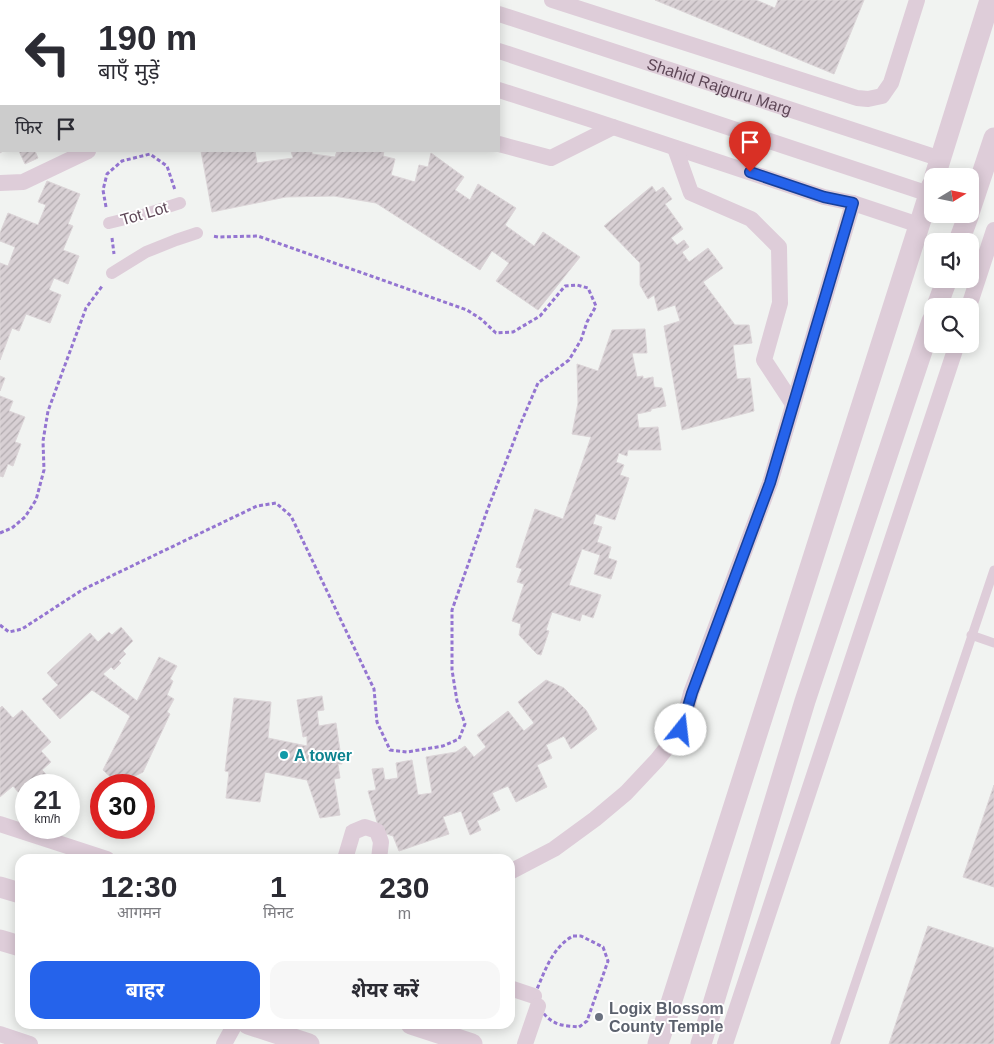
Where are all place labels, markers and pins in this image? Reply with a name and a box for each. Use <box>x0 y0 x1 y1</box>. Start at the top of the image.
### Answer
pin <box>729 121 771 172</box>
place label: A tower <box>294 747 352 764</box>
marker: A tower <box>278 749 290 761</box>
place label: Logix Blossom County Temple <box>609 1000 724 1035</box>
marker: Logix Blossom County Temple <box>593 1011 605 1023</box>

